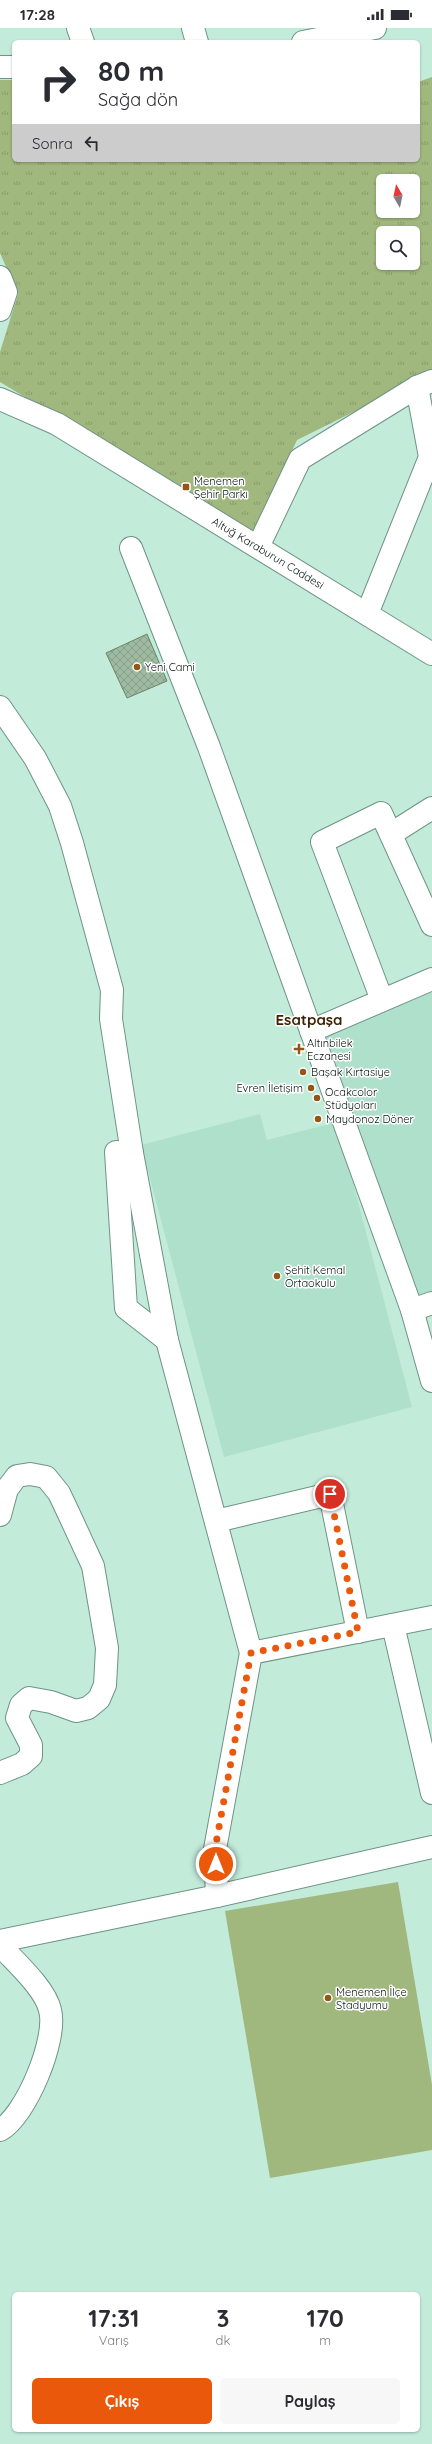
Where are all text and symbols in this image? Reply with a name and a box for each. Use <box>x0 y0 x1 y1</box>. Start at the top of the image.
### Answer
text: 17:28 <box>20 5 55 24</box>
text: 80 m <box>98 53 164 88</box>
icon: right <box>32 56 84 108</box>
text: Sağa dön <box>98 88 178 111</box>
icon: left <box>81 132 103 154</box>
text: Sonra <box>32 134 73 153</box>
north arrow <box>376 174 420 218</box>
map controls <box>376 174 420 270</box>
button: search <box>376 226 420 270</box>
place label: Menemen Şehir Parkı <box>194 474 248 501</box>
marker: Menemen Şehir Parkı <box>181 482 191 492</box>
street label: Altuğ Karaburun Caddesi <box>210 514 326 592</box>
place label: Yeni Cami <box>145 660 195 674</box>
marker: Yeni Cami <box>132 662 142 672</box>
district label: Esatpaşa <box>276 1010 342 1029</box>
place label: Altınbilek Eczanesi <box>307 1036 353 1063</box>
marker: Altınbilek Eczanesi <box>294 1044 304 1054</box>
place label: Başak Kırtasiye <box>311 1065 390 1079</box>
marker: Başak Kırtasiye <box>298 1067 308 1077</box>
place label: Evren İletişim <box>237 1081 303 1095</box>
marker: Evren İletişim <box>306 1083 316 1093</box>
place label: Ocakcolor Stüdyoları <box>325 1085 378 1112</box>
marker: Ocakcolor Stüdyoları <box>312 1093 322 1103</box>
place label: Maydonoz Döner <box>326 1112 415 1126</box>
marker: Maydonoz Döner <box>313 1114 323 1124</box>
place label: Şehit Kemal Ortaokulu <box>285 1263 345 1290</box>
marker: Şehit Kemal Ortaokulu <box>272 1271 282 1281</box>
pin <box>313 1477 347 1511</box>
icon: arrive <box>319 1483 341 1505</box>
position arrow <box>195 1843 237 1885</box>
place label: Menemen İlçe Stadyumu <box>336 1985 407 2012</box>
marker: Menemen İlçe Stadyumu <box>323 1993 333 2003</box>
text: 17:31 <box>88 2303 139 2333</box>
text: 3 <box>217 2303 229 2333</box>
text: 170 <box>307 2303 344 2333</box>
text: Varış <box>99 2332 129 2348</box>
text: dk <box>216 2332 230 2348</box>
text: m <box>319 2332 331 2348</box>
button: Çıkış <box>32 2378 212 2424</box>
button: Paylaş <box>220 2378 400 2424</box>

